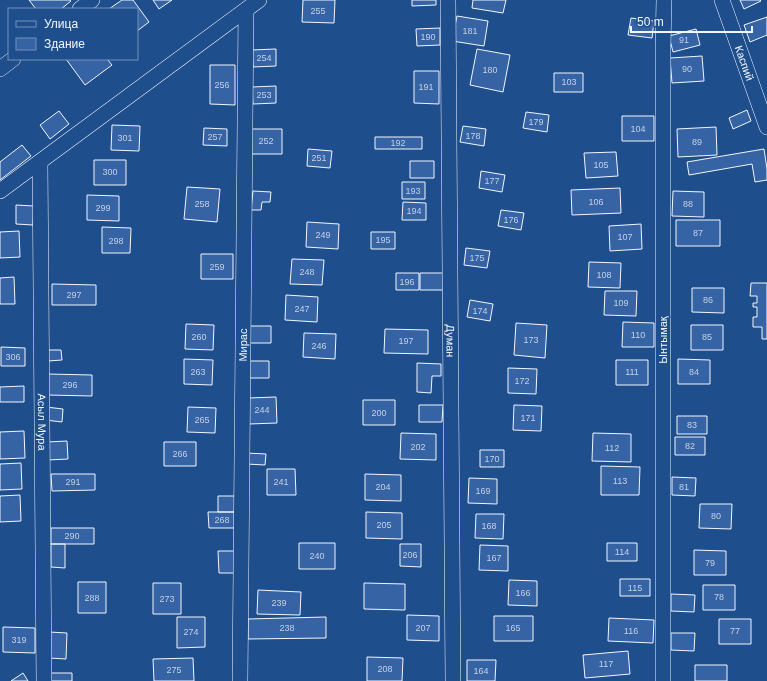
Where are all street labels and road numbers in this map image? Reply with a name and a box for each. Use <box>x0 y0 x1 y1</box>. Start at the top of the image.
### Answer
street label: Каспий <box>733 44 756 82</box>
street label: Ынтымақ <box>657 316 669 364</box>
street label: Думан <box>444 325 457 357</box>
street label: Мирас <box>237 328 249 362</box>
street label: Асыл Мура <box>36 393 48 451</box>

